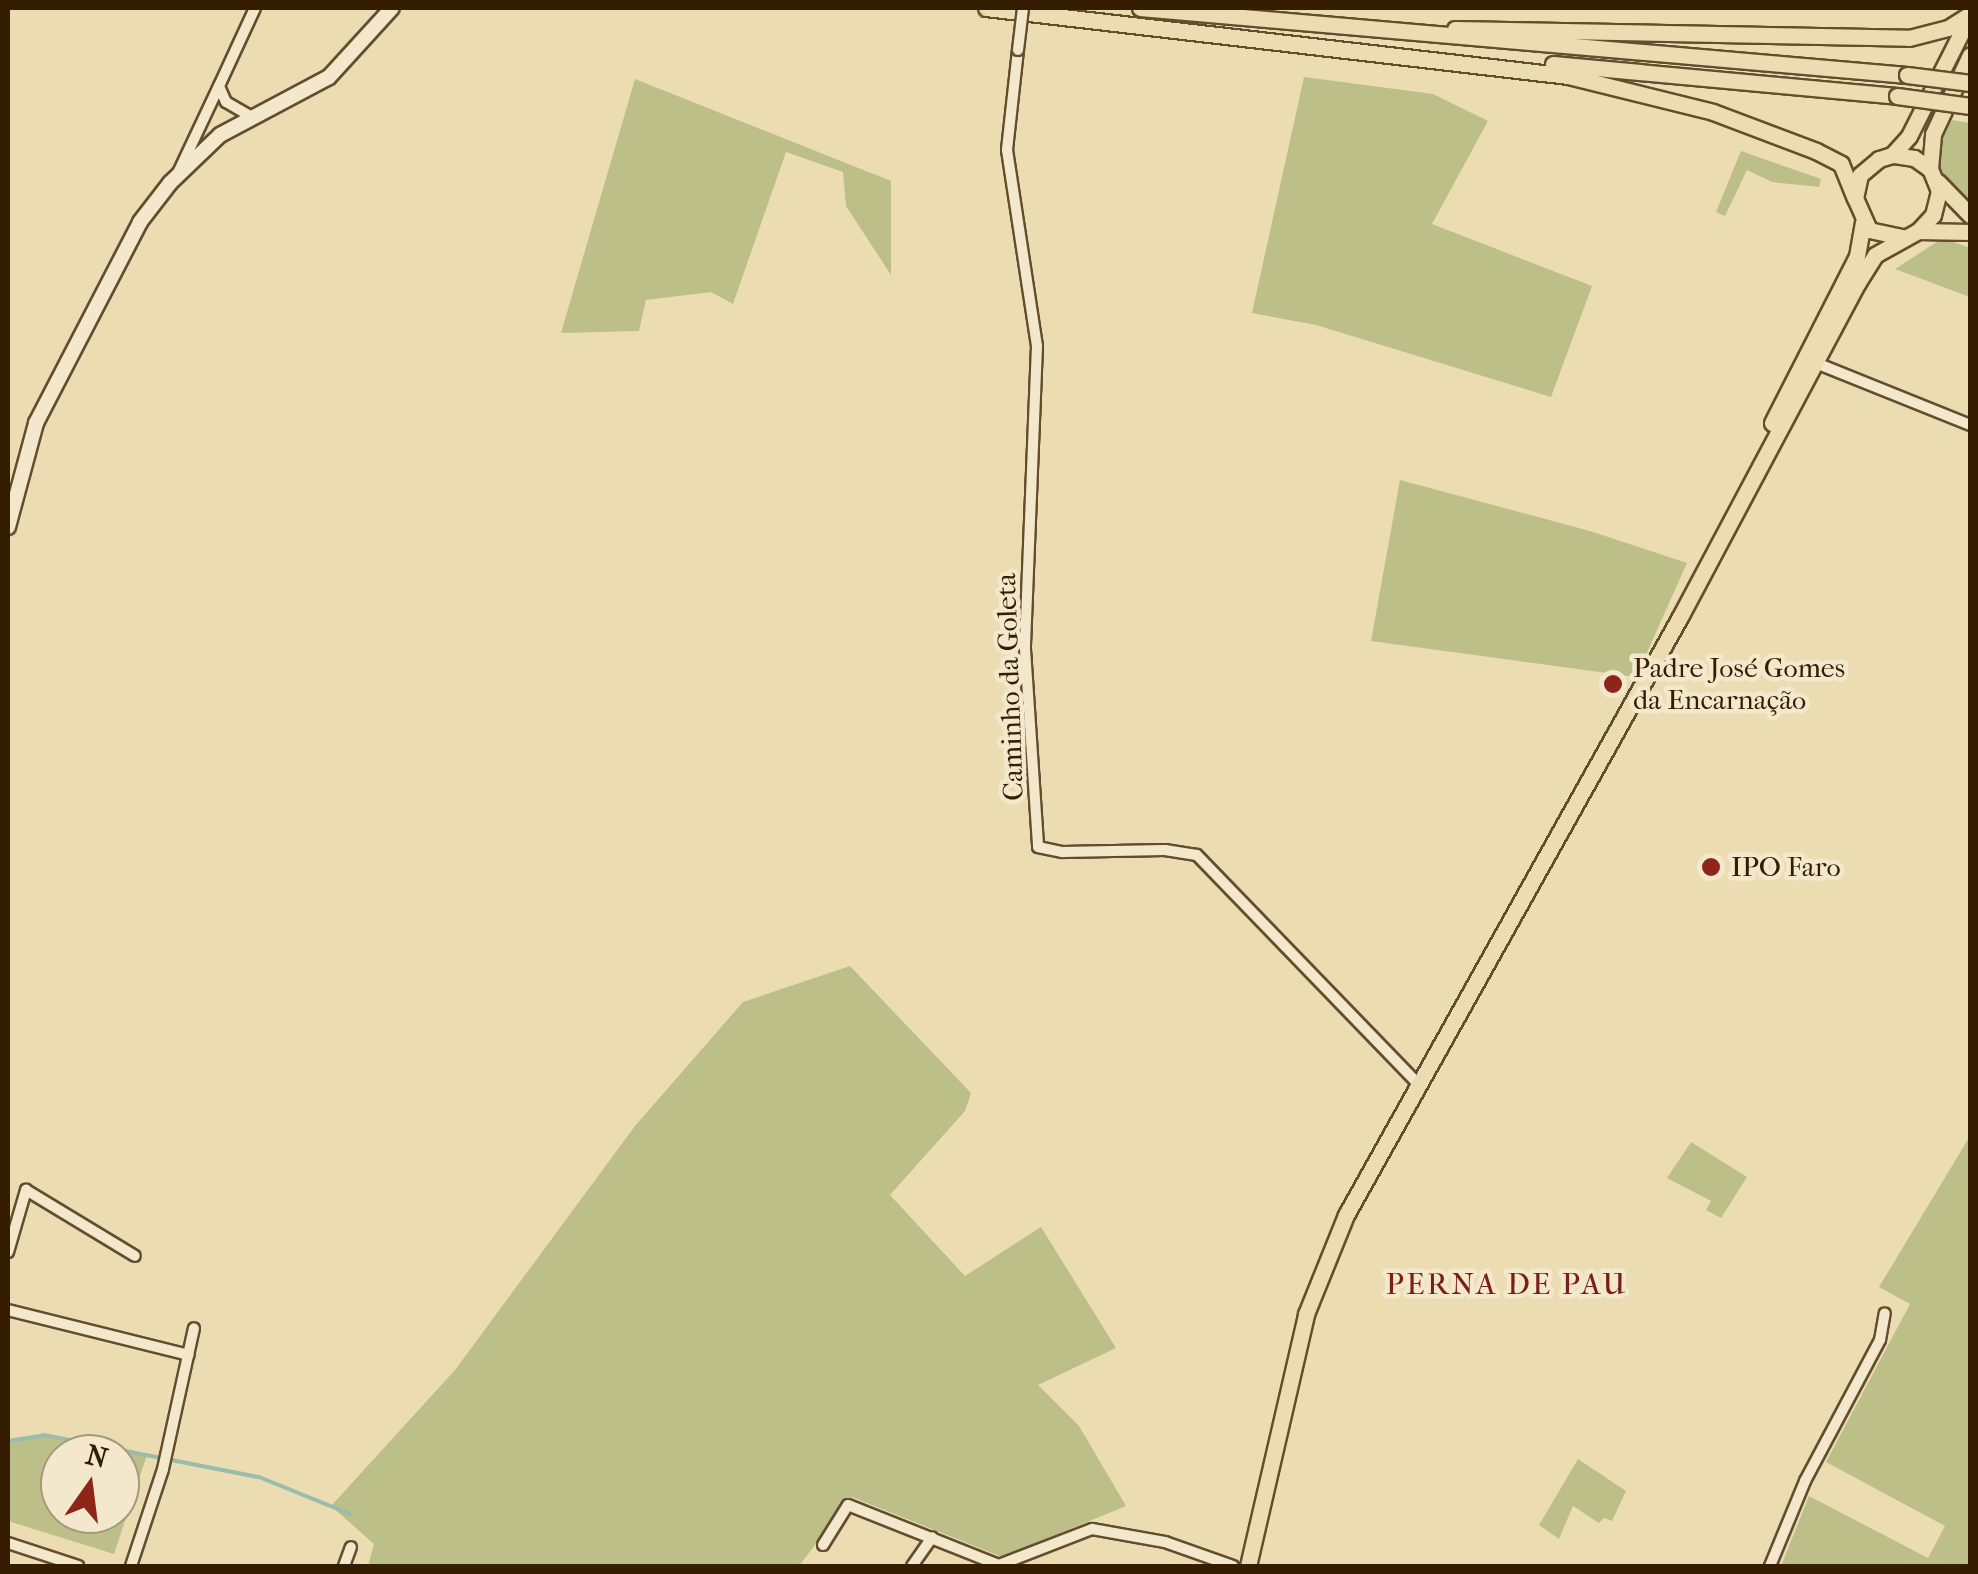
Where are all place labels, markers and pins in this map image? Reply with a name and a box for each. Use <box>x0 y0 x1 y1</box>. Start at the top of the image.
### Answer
place label: Padre José Gomes da Encarnação <box>1633 651 1845 717</box>
marker: Padre José Gomes da Encarnação <box>1602 673 1624 695</box>
place label: IPO Faro <box>1731 850 1841 884</box>
marker: IPO Faro <box>1700 856 1722 878</box>

